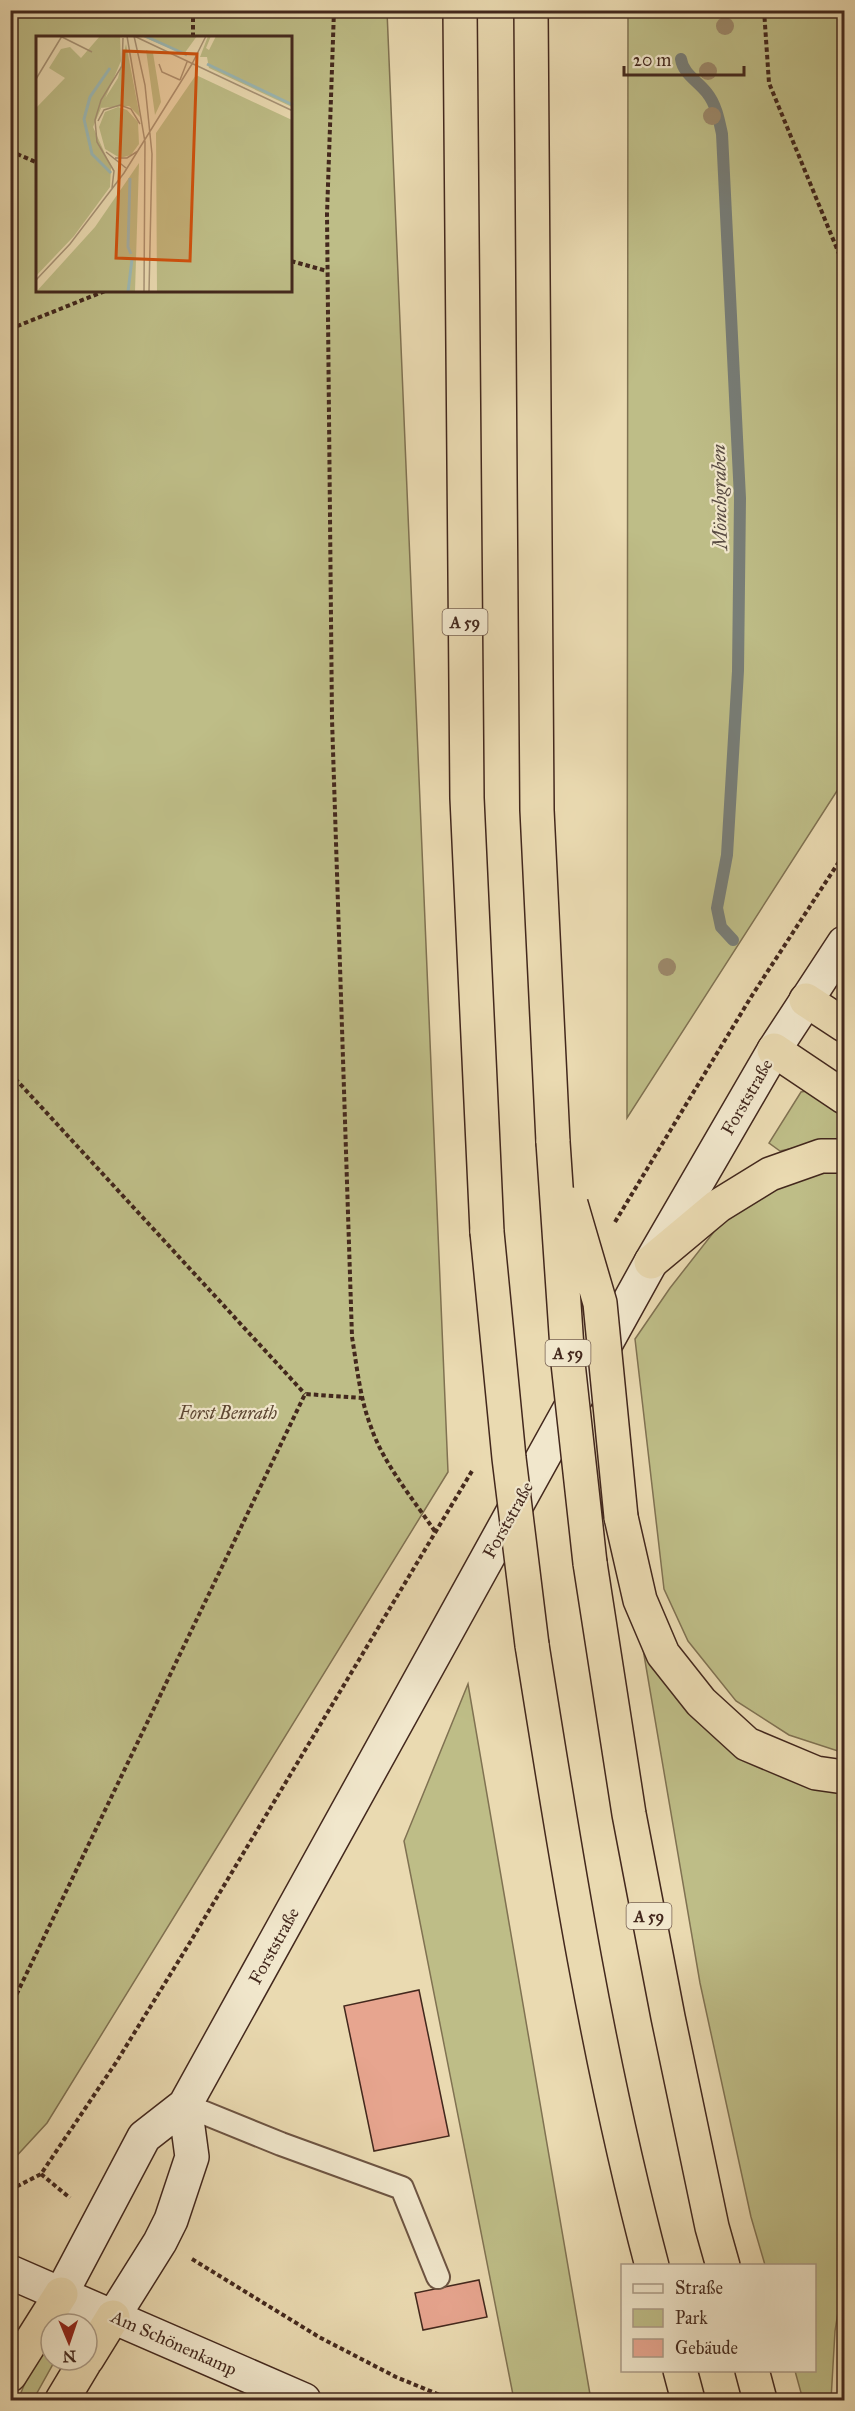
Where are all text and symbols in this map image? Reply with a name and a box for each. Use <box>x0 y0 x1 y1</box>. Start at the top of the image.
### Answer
inset map <box>36 36 292 292</box>
scale bar <box>624 39 744 77</box>
text: 20 m <box>633 49 671 71</box>
water label: Mönchgraben <box>706 443 732 552</box>
road number: A 59 <box>442 609 488 635</box>
street label: Forststraße <box>716 1055 778 1139</box>
road number: A 59 <box>546 1340 590 1366</box>
park label: Forst Benrath <box>178 1402 277 1424</box>
street label: Forststraße <box>478 1478 538 1562</box>
road number: A 59 <box>626 1903 672 1929</box>
street label: Forststraße <box>244 1904 304 1988</box>
legend <box>621 2264 816 2372</box>
text: Straße <box>675 2277 723 2299</box>
street label: Am Schönenkamp <box>107 2305 240 2381</box>
text: Park <box>675 2307 708 2329</box>
north arrow <box>39 2312 99 2372</box>
text: Gebäude <box>675 2337 738 2359</box>
text: N <box>62 2347 77 2366</box>

